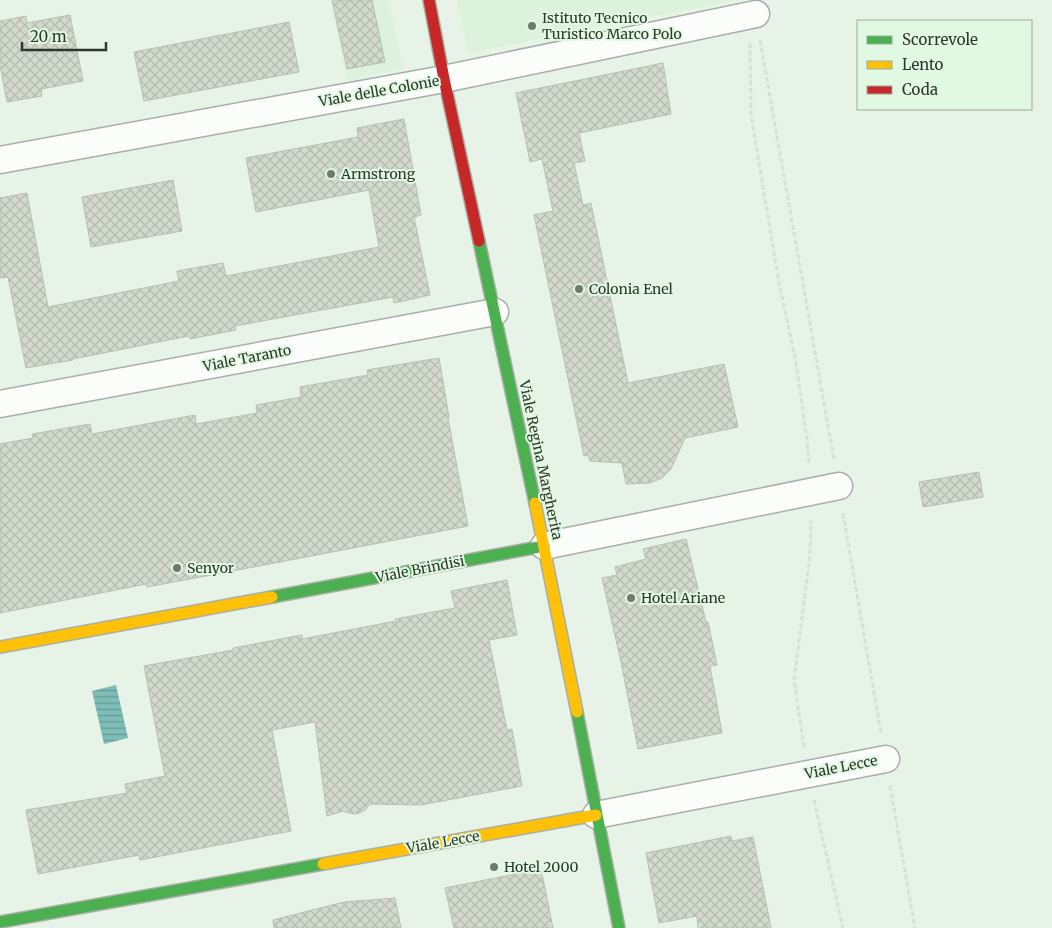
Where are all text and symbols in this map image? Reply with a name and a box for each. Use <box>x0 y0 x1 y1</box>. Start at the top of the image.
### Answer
place label: Istituto Tecnico Turistico Marco Polo <box>542 9 682 43</box>
scale bar <box>22 20 106 52</box>
marker: Istituto Tecnico Turistico Marco Polo <box>526 20 538 32</box>
legend <box>857 20 1032 110</box>
text: 20 m <box>30 27 67 46</box>
text: Scorrevole <box>902 30 978 49</box>
text: Lento <box>902 55 944 74</box>
street label: Viale delle Colonie <box>316 72 441 111</box>
text: Coda <box>902 80 938 99</box>
place label: Armstrong <box>340 165 416 183</box>
marker: Armstrong <box>325 168 337 180</box>
place label: Colonia Enel <box>589 280 674 298</box>
marker: Colonia Enel <box>573 283 585 295</box>
street label: Viale Taranto <box>200 341 293 376</box>
street label: Viale Regina Margherita <box>515 378 567 542</box>
street label: Viale Brindisi <box>373 551 466 587</box>
place label: Senyor <box>187 559 234 577</box>
marker: Senyor <box>171 562 183 574</box>
place label: Hotel Ariane <box>641 589 725 607</box>
marker: Hotel Ariane <box>625 592 637 604</box>
street label: Viale Lecce <box>802 751 879 783</box>
street label: Viale Lecce <box>404 827 481 857</box>
place label: Hotel 2000 <box>504 858 579 876</box>
marker: Hotel 2000 <box>488 861 500 873</box>

